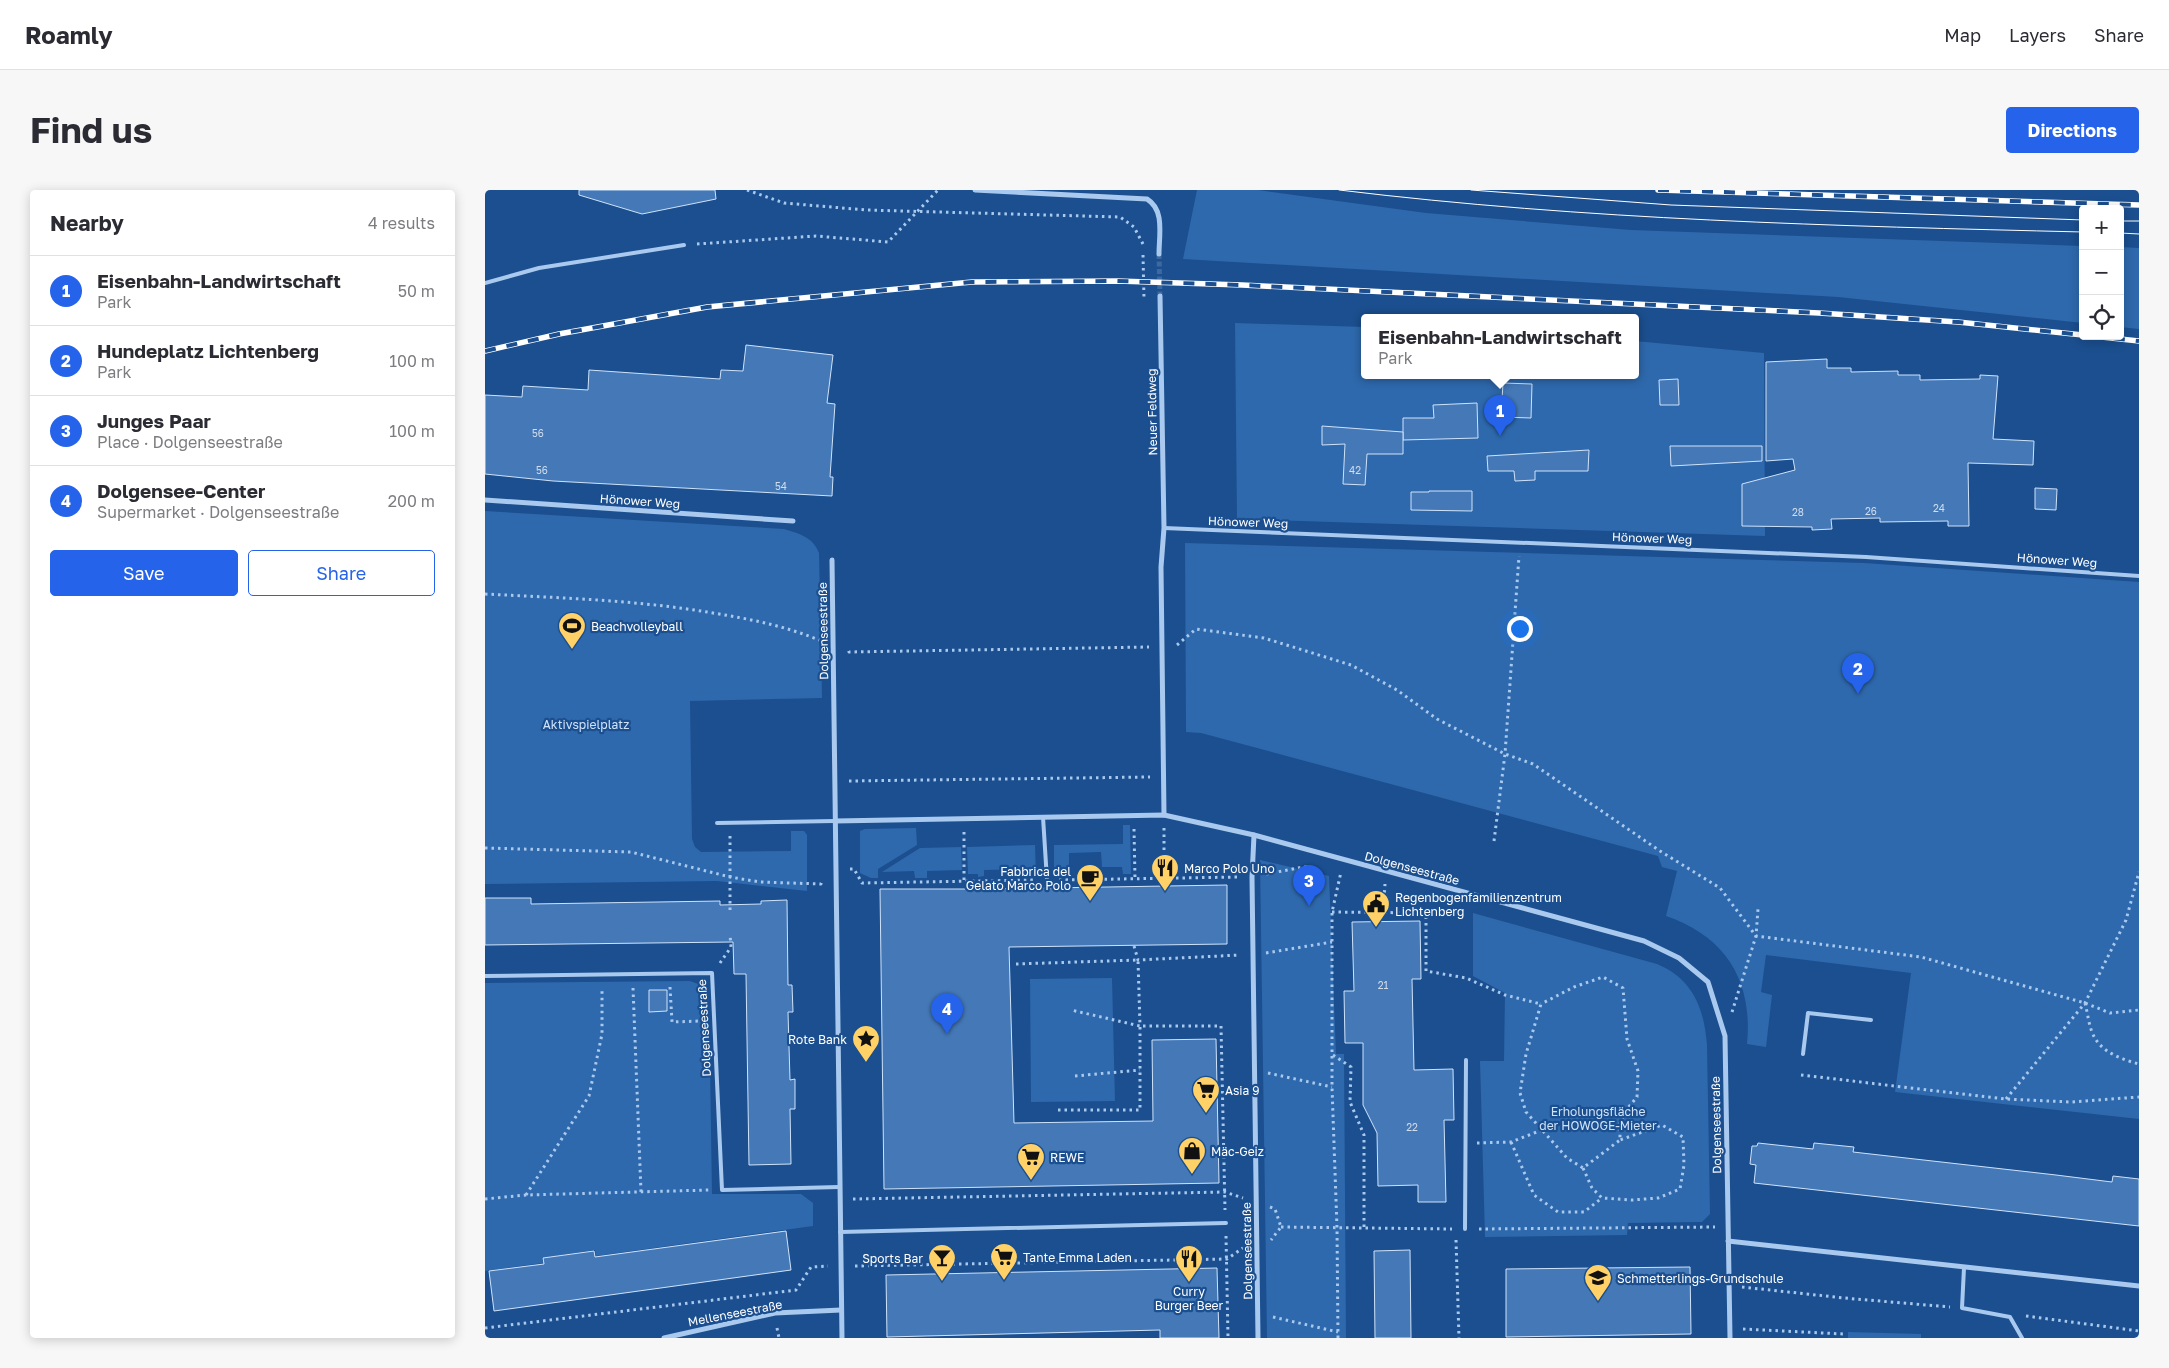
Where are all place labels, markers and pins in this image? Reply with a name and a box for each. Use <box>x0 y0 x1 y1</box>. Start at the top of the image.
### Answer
pin: 1 <box>1484 395 1516 436</box>
sports icon: Beachvolleyball <box>557 611 587 650</box>
place label: Beachvolleyball <box>591 619 683 634</box>
pin: 2 <box>1842 653 1874 694</box>
restaurant icon: Marco Polo Uno <box>1150 853 1180 892</box>
place label: Marco Polo Uno <box>1184 861 1275 876</box>
cafe icon: Fabbrica del Gelato Marco Polo <box>1075 863 1105 902</box>
place label: Fabbrica del Gelato Marco Polo <box>966 864 1071 893</box>
pin: 3 <box>1293 865 1325 906</box>
public building icon: Regenbogenfamilienzentrum Lichtenberg <box>1361 889 1391 928</box>
place label: Regenbogenfamilienzentrum Lichtenberg <box>1395 890 1562 919</box>
pin: 4 <box>931 993 963 1034</box>
place icon: Rote Bank <box>851 1024 881 1063</box>
place label: Rote Bank <box>788 1032 847 1047</box>
supermarket icon: Asia 9 <box>1191 1075 1221 1114</box>
place label: Asia 9 <box>1225 1083 1260 1098</box>
shop icon: Mäc-Geiz <box>1177 1136 1207 1175</box>
supermarket icon: REWE <box>1016 1142 1046 1181</box>
place label: Mäc-Geiz <box>1211 1144 1264 1159</box>
place label: REWE <box>1050 1150 1084 1165</box>
supermarket icon: Tante Emma Laden <box>989 1242 1019 1281</box>
bar icon: Sports Bar <box>927 1243 957 1282</box>
restaurant icon: Curry Burger Beer <box>1174 1244 1204 1283</box>
place label: Tante Emma Laden <box>1023 1250 1132 1265</box>
place label: Sports Bar <box>862 1251 923 1266</box>
school or university icon: Schmetterlings-Grundschule <box>1583 1263 1613 1302</box>
place label: Schmetterlings-Grundschule <box>1617 1271 1783 1286</box>
place label: Curry Burger Beer <box>1155 1284 1224 1313</box>

